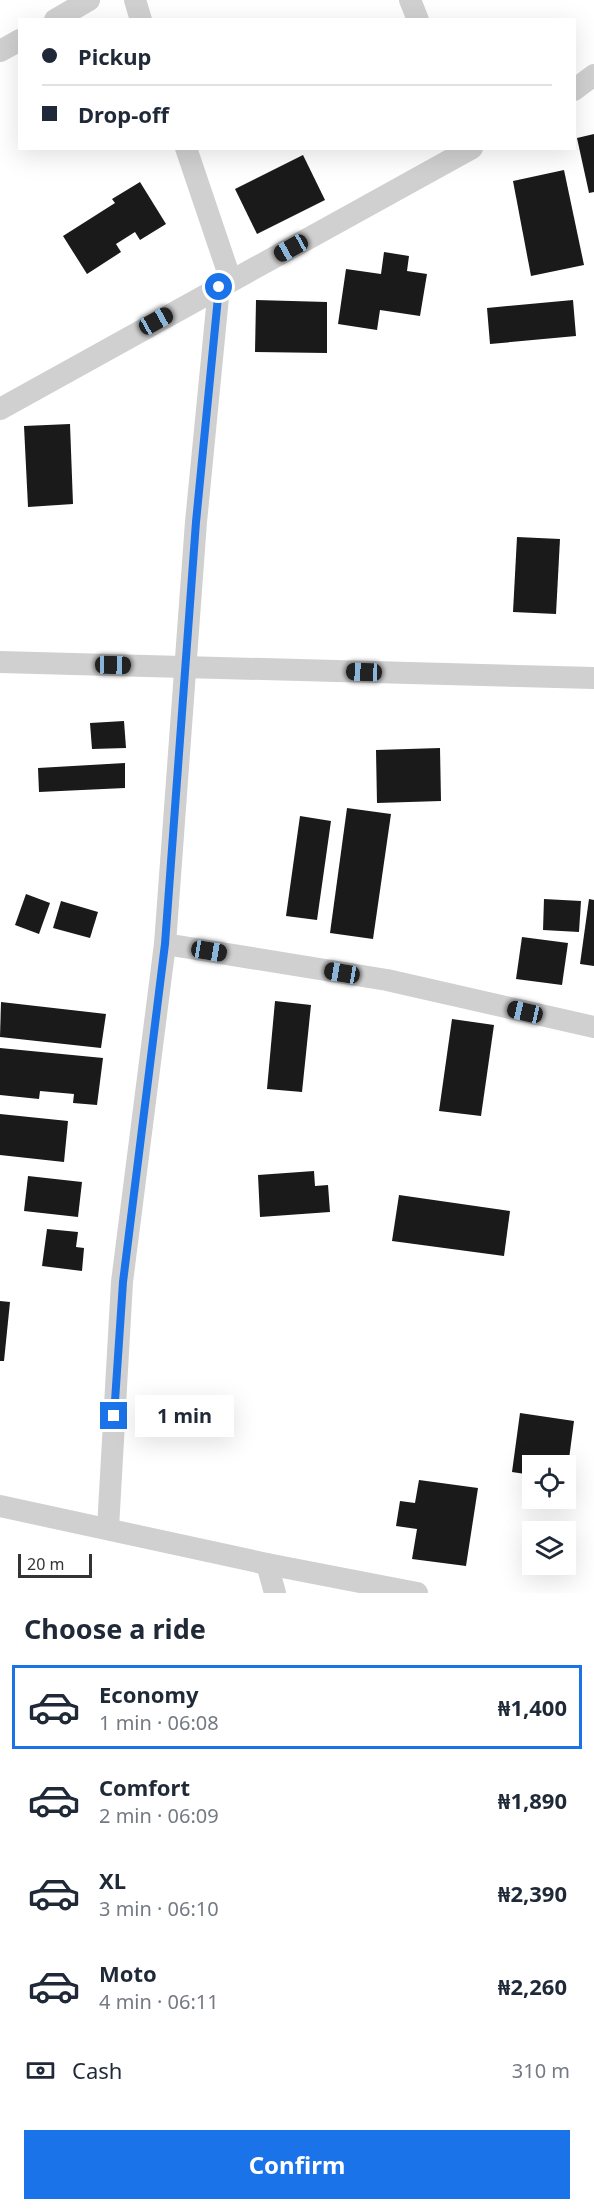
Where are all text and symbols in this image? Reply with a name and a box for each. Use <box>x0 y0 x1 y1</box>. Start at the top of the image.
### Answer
text: Pickup <box>78 41 151 71</box>
text: Drop-off <box>78 99 169 129</box>
car <box>271 231 311 265</box>
route start <box>205 273 232 300</box>
car <box>136 304 176 338</box>
car <box>95 656 131 674</box>
car <box>346 662 382 682</box>
car <box>190 939 228 963</box>
car <box>323 961 361 985</box>
car <box>505 999 545 1025</box>
callout: 1 min <box>135 1395 234 1437</box>
route end <box>100 1402 127 1429</box>
text: 1 min <box>157 1402 212 1429</box>
map controls <box>522 1455 576 1575</box>
button: locate <box>522 1455 576 1509</box>
button: layers <box>522 1521 576 1575</box>
scale bar <box>18 1551 92 1578</box>
text: 20 m <box>27 1553 64 1575</box>
text: Choose a ride <box>24 1610 206 1647</box>
text: Economy <box>99 1679 198 1709</box>
icon: car <box>27 1680 81 1734</box>
text: ₦1,400 <box>498 1692 567 1722</box>
text: 1 min · 06:08 <box>99 1709 219 1736</box>
text: Comfort <box>99 1772 190 1802</box>
icon: car <box>27 1773 81 1827</box>
text: ₦1,890 <box>498 1785 567 1815</box>
text: 2 min · 06:09 <box>99 1802 219 1829</box>
text: XL <box>99 1865 126 1895</box>
icon: car <box>27 1866 81 1920</box>
text: ₦2,390 <box>498 1878 567 1908</box>
text: 3 min · 06:10 <box>99 1895 219 1922</box>
text: Moto <box>99 1958 157 1988</box>
icon: car <box>27 1959 81 2013</box>
text: ₦2,260 <box>498 1971 567 2001</box>
text: 4 min · 06:11 <box>99 1988 219 2015</box>
icon: cash <box>24 2054 57 2087</box>
text: Cash <box>72 2055 122 2085</box>
text: 310 m <box>512 2057 570 2084</box>
button: Confirm <box>24 2130 570 2199</box>

